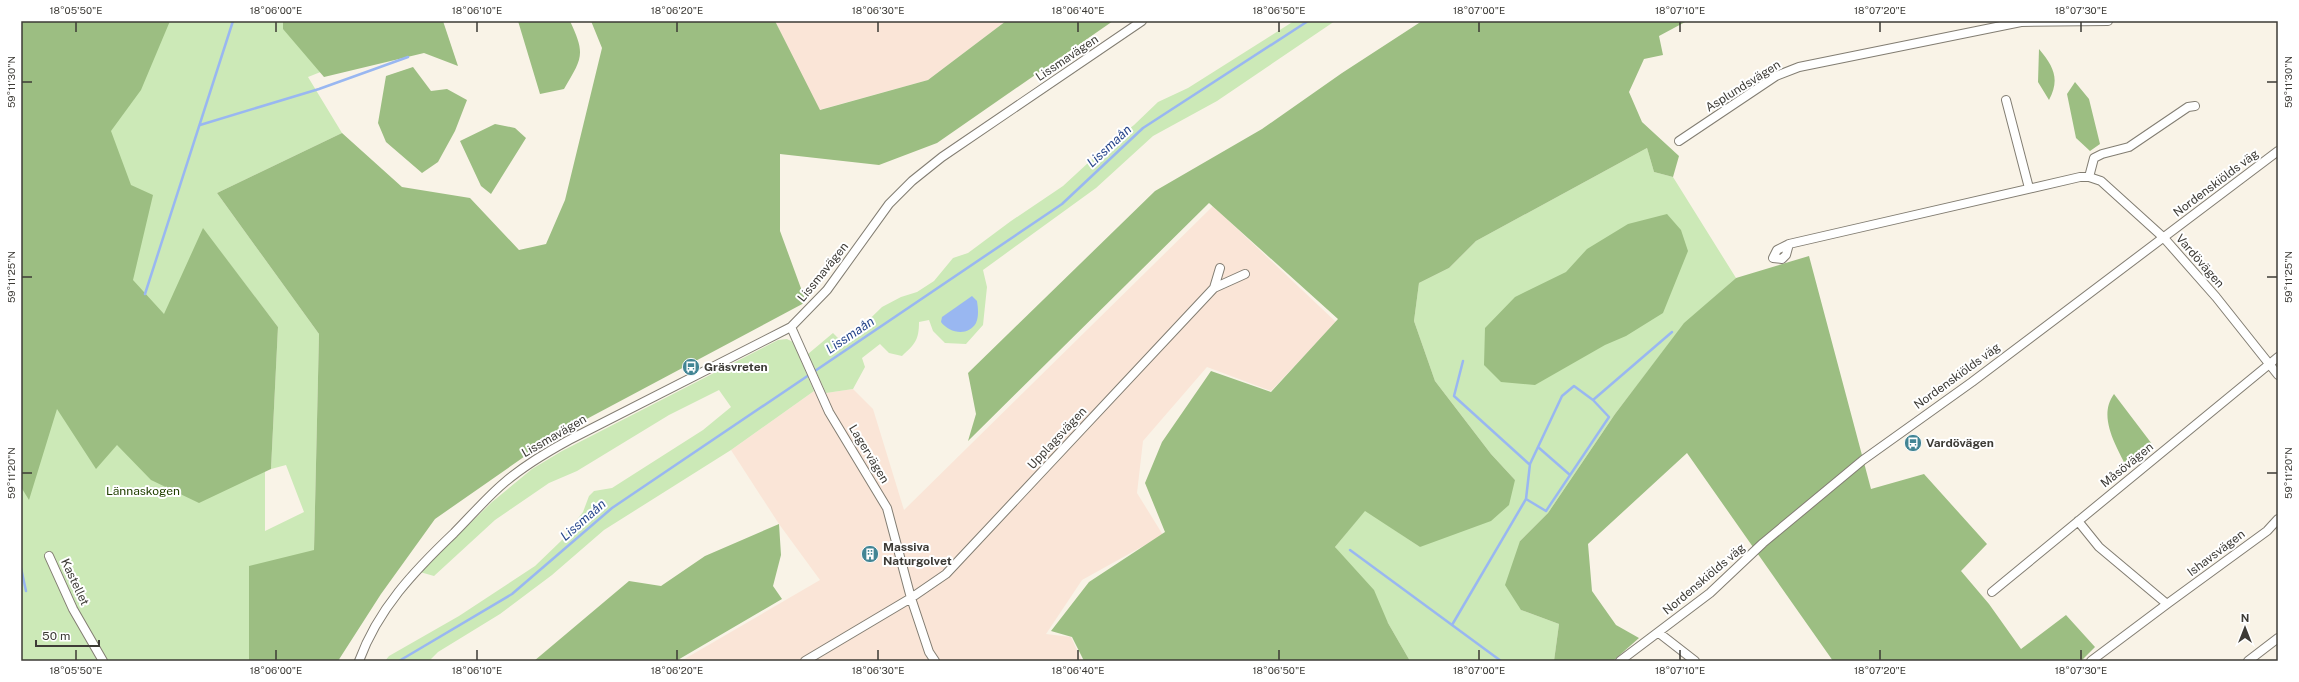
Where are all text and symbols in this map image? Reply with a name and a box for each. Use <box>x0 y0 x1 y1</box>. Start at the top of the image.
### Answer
text: 18°05'50"E <box>49 4 103 16</box>
text: 18°06'00"E <box>250 4 302 16</box>
text: 18°06'10"E <box>452 4 502 16</box>
text: 18°06'20"E <box>651 4 703 16</box>
text: 18°06'30"E <box>852 4 904 16</box>
text: 18°06'40"E <box>1052 4 1104 16</box>
text: 18°06'50"E <box>1253 4 1305 16</box>
text: 18°07'00"E <box>1453 4 1505 16</box>
text: 18°07'10"E <box>1655 4 1705 16</box>
text: 18°07'20"E <box>1854 4 1906 16</box>
text: 18°07'30"E <box>2055 4 2107 16</box>
street label: Lissmavägen <box>1033 32 1101 84</box>
text: 59°11'30"N <box>5 56 17 108</box>
text: 59°11'30"N <box>2282 56 2294 108</box>
street label: Asplundsvägen <box>1703 57 1783 115</box>
water label: Lissmaån <box>1084 122 1134 170</box>
street label: Nordenskiölds väg <box>2171 146 2261 220</box>
street label: Vardövägen <box>2173 231 2227 291</box>
street label: Lissmavägen <box>795 239 851 305</box>
text: 59°11'25"N <box>5 251 17 303</box>
text: 59°11'25"N <box>2282 251 2294 303</box>
water label: Lissmaån <box>823 313 877 357</box>
street label: Nordenskiölds väg <box>1911 340 2003 412</box>
bus stop icon: Gräsvreten <box>681 357 701 377</box>
place label: Gräsvreten <box>704 360 768 374</box>
street label: Upplagsvägen <box>1025 404 1089 472</box>
street label: Lissmavägen <box>519 412 589 460</box>
street label: Lagervägen <box>846 422 892 486</box>
bus stop icon: Vardövägen <box>1903 433 1923 453</box>
place label: Vardövägen <box>1926 436 1994 450</box>
street label: Måsövägen <box>2098 440 2156 490</box>
text: 59°11'20"N <box>5 447 17 499</box>
text: 59°11'20"N <box>2282 447 2294 499</box>
park label: Lännaskogen <box>106 484 180 498</box>
water label: Lissmaån <box>557 496 609 544</box>
street label: Ishavsvägen <box>2185 527 2248 579</box>
place label: Massiva Naturgolvet <box>883 540 952 568</box>
street label: Nordenskiölds väg <box>1660 540 1748 618</box>
building icon: Massiva Naturgolvet <box>860 544 880 564</box>
street label: Kastellet <box>58 556 92 608</box>
north arrow <box>2225 608 2265 648</box>
text: N <box>2241 612 2249 624</box>
scale bar <box>36 622 99 648</box>
text: 50 m <box>42 629 70 643</box>
text: 18°05'50"E <box>49 664 103 676</box>
text: 18°06'00"E <box>250 664 302 676</box>
text: 18°06'10"E <box>452 664 502 676</box>
text: 18°06'20"E <box>651 664 703 676</box>
text: 18°06'30"E <box>852 664 904 676</box>
text: 18°06'40"E <box>1052 664 1104 676</box>
text: 18°06'50"E <box>1253 664 1305 676</box>
text: 18°07'00"E <box>1453 664 1505 676</box>
text: 18°07'10"E <box>1655 664 1705 676</box>
text: 18°07'20"E <box>1854 664 1906 676</box>
text: 18°07'30"E <box>2055 664 2107 676</box>

